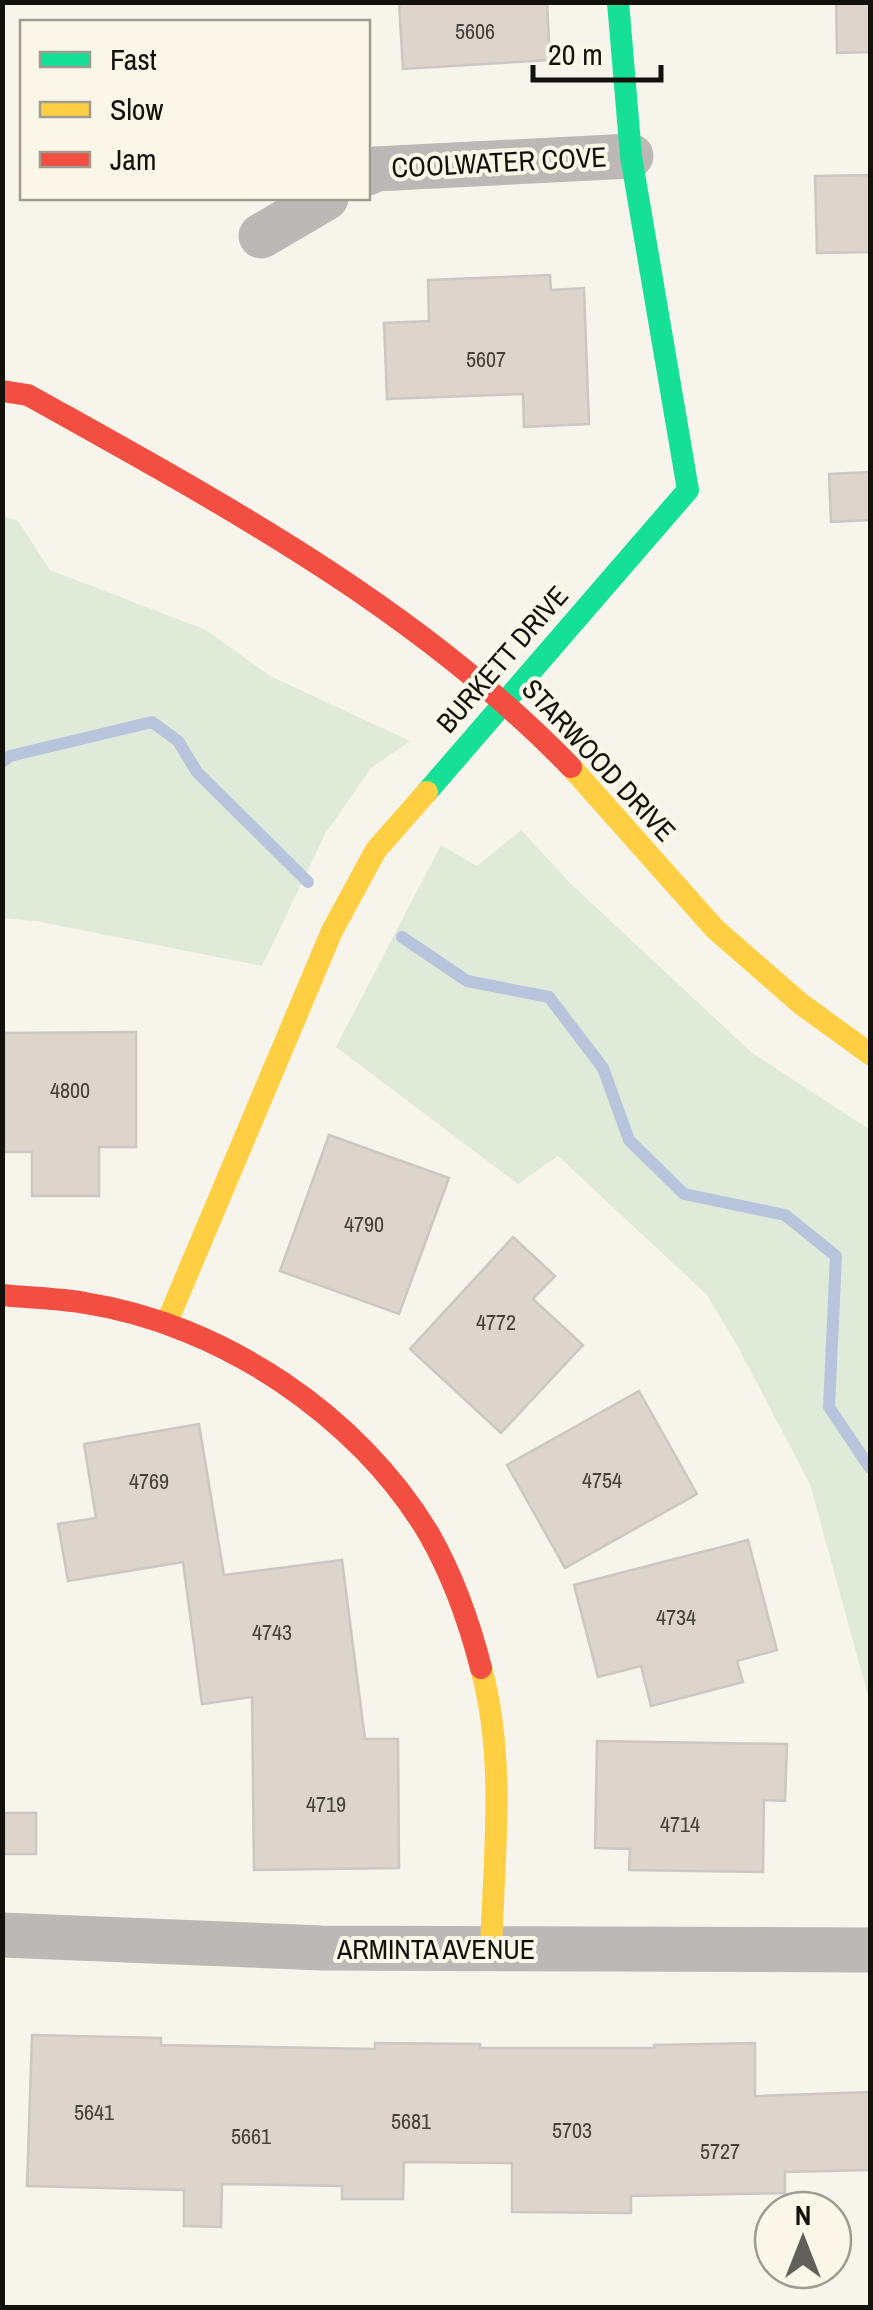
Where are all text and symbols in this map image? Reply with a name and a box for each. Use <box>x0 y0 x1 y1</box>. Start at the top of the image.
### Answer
house number: 5606 <box>455 16 495 46</box>
legend <box>20 20 370 200</box>
scale bar <box>533 20 660 82</box>
text: 20 m <box>548 34 603 74</box>
text: Fast <box>110 39 157 79</box>
text: Slow <box>110 89 164 129</box>
street label: COOLWATER COVE <box>391 137 607 187</box>
text: Jam <box>110 139 156 179</box>
house number: 5607 <box>466 344 506 374</box>
street label: BURKETT DRIVE <box>428 577 576 741</box>
street label: STARWOOD DRIVE <box>514 670 684 850</box>
house number: 4800 <box>50 1075 90 1105</box>
house number: 4790 <box>344 1209 384 1239</box>
house number: 4772 <box>476 1307 516 1337</box>
house number: 4754 <box>582 1465 622 1495</box>
house number: 4769 <box>129 1466 169 1496</box>
house number: 4734 <box>656 1602 696 1632</box>
house number: 4743 <box>252 1617 292 1647</box>
house number: 4719 <box>306 1789 346 1819</box>
house number: 4714 <box>660 1809 700 1839</box>
street label: ARMINTA AVENUE <box>336 1930 535 1968</box>
house number: 5641 <box>74 2097 114 2127</box>
house number: 5681 <box>391 2106 431 2136</box>
house number: 5703 <box>552 2115 592 2145</box>
house number: 5661 <box>231 2121 271 2151</box>
house number: 5727 <box>700 2136 740 2166</box>
north arrow <box>753 2190 853 2290</box>
text: N <box>795 2196 811 2234</box>

